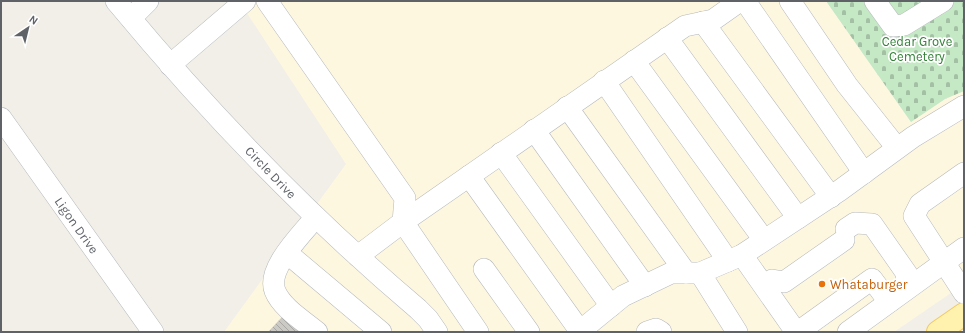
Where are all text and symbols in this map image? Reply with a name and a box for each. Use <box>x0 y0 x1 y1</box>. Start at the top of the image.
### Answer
north arrow <box>8 8 48 48</box>
text: N <box>26 13 40 28</box>
park label: Cedar Grove Cemetery <box>882 34 953 64</box>
street label: Circle Drive <box>242 143 300 202</box>
street label: Ligon Drive <box>52 194 102 257</box>
place label: Whataburger <box>830 277 908 292</box>
marker: Whataburger <box>817 279 827 289</box>

